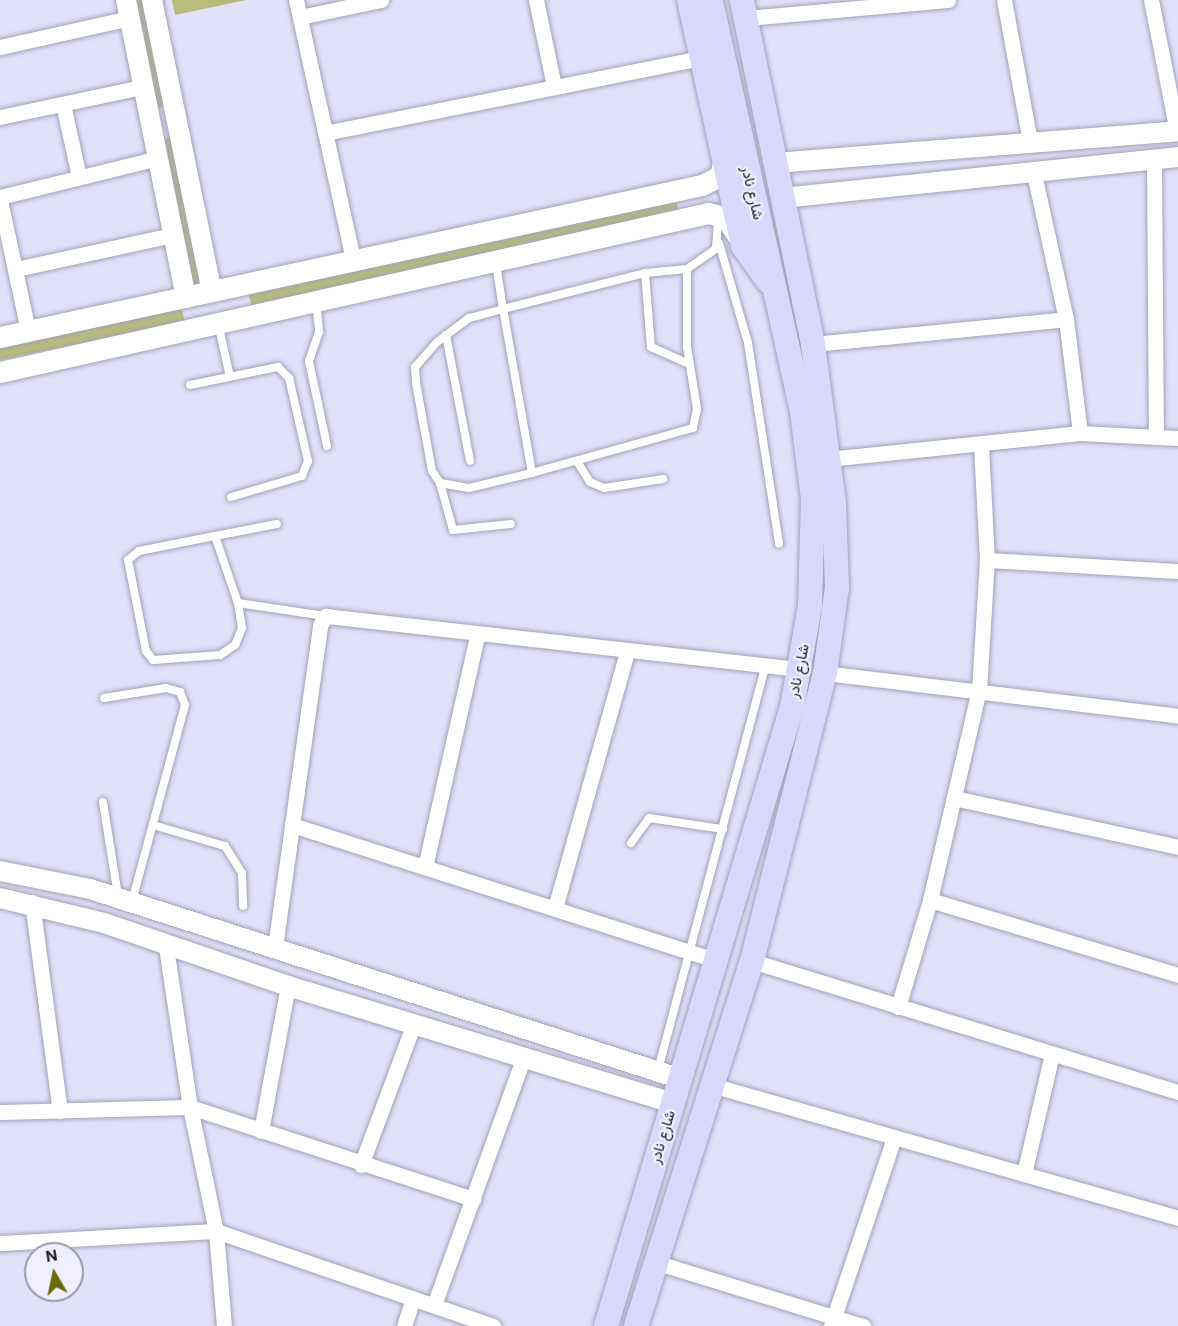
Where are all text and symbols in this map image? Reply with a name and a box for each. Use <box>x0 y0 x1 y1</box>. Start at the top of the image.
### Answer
street label: شارع نادر <box>737 164 767 222</box>
street label: شارع نادر <box>785 642 813 700</box>
street label: شارع نادر <box>646 1108 680 1166</box>
north arrow <box>24 1242 84 1302</box>
text: N <box>44 1244 59 1267</box>

